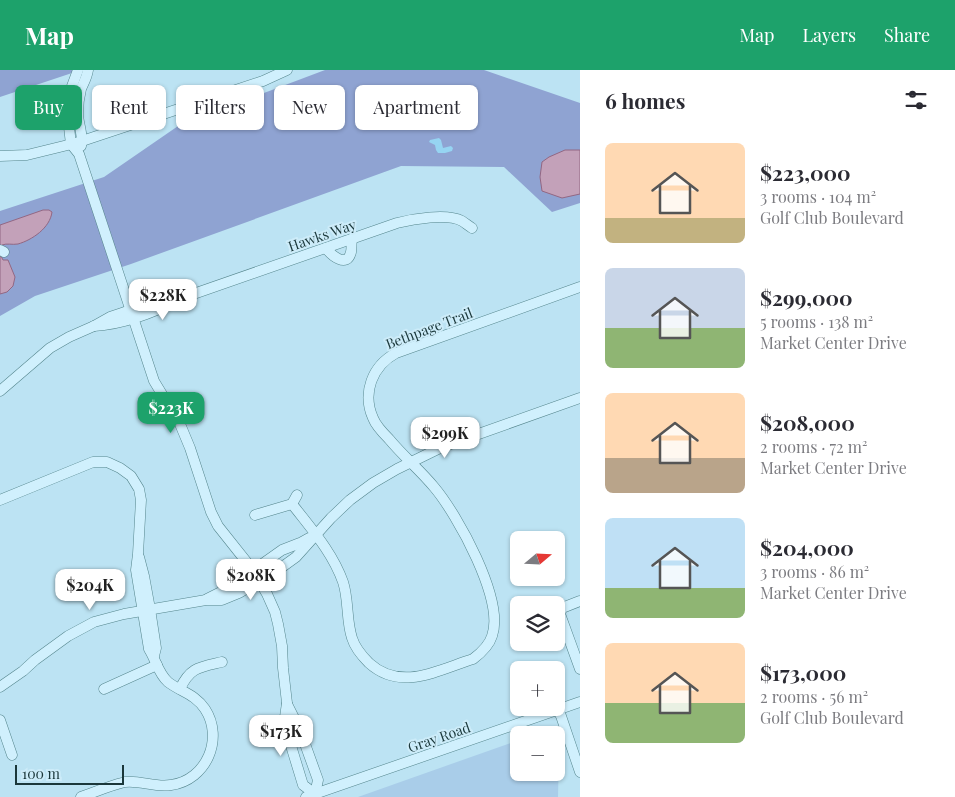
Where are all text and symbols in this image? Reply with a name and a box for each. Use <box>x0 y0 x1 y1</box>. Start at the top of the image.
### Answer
text: Map <box>25 19 74 51</box>
text: Map <box>739 23 774 47</box>
text: Layers <box>802 23 856 47</box>
text: Share <box>884 23 930 47</box>
chip: Buy <box>15 85 82 130</box>
chip: Rent <box>92 85 166 130</box>
chip: Filters <box>176 85 264 130</box>
chip: New <box>274 85 345 130</box>
chip: Apartment <box>355 85 478 130</box>
text: 6 homes <box>605 86 685 114</box>
icon: filters <box>902 86 930 114</box>
text: $223,000 <box>760 158 851 186</box>
icon: home <box>645 163 705 223</box>
text: 3 rooms · 104 m² <box>760 186 876 207</box>
text: Golf Club Boulevard <box>760 207 904 228</box>
street label: Hawks Way <box>285 214 359 256</box>
pin: $228K <box>128 278 198 321</box>
text: $299,000 <box>760 283 853 311</box>
text: $228K <box>140 284 186 305</box>
icon: home <box>645 288 705 348</box>
street label: Bethpage Trail <box>383 303 475 353</box>
text: 5 rooms · 138 m² <box>760 311 873 332</box>
text: Market Center Drive <box>760 332 907 353</box>
pin: $223K <box>136 392 206 434</box>
text: $223K <box>148 397 194 418</box>
text: $208,000 <box>760 408 855 436</box>
icon: home <box>645 413 705 473</box>
pin: $299K <box>410 416 480 459</box>
text: $299K <box>422 422 468 443</box>
text: 2 rooms · 72 m² <box>760 436 867 457</box>
text: Market Center Drive <box>760 457 907 478</box>
north arrow <box>510 531 565 586</box>
map controls <box>510 531 565 781</box>
text: $204,000 <box>760 533 854 561</box>
icon: home <box>645 538 705 598</box>
pin: $208K <box>216 558 286 601</box>
text: 3 rooms · 86 m² <box>760 561 869 582</box>
text: $208K <box>227 564 275 585</box>
pin: $204K <box>55 568 125 611</box>
text: $204K <box>66 574 114 595</box>
text: Market Center Drive <box>760 582 907 603</box>
button: layers <box>510 596 565 651</box>
text: $173,000 <box>760 658 846 686</box>
button: + <box>510 661 565 716</box>
icon: home <box>645 663 705 723</box>
text: 2 rooms · 56 m² <box>760 686 868 707</box>
text: Golf Club Boulevard <box>760 707 904 728</box>
pin: $173K <box>246 714 316 757</box>
street label: Gray Road <box>405 717 473 757</box>
text: $173K <box>260 720 302 741</box>
button: − <box>510 726 565 781</box>
scale bar <box>15 762 124 785</box>
text: 100 m <box>22 764 60 783</box>

